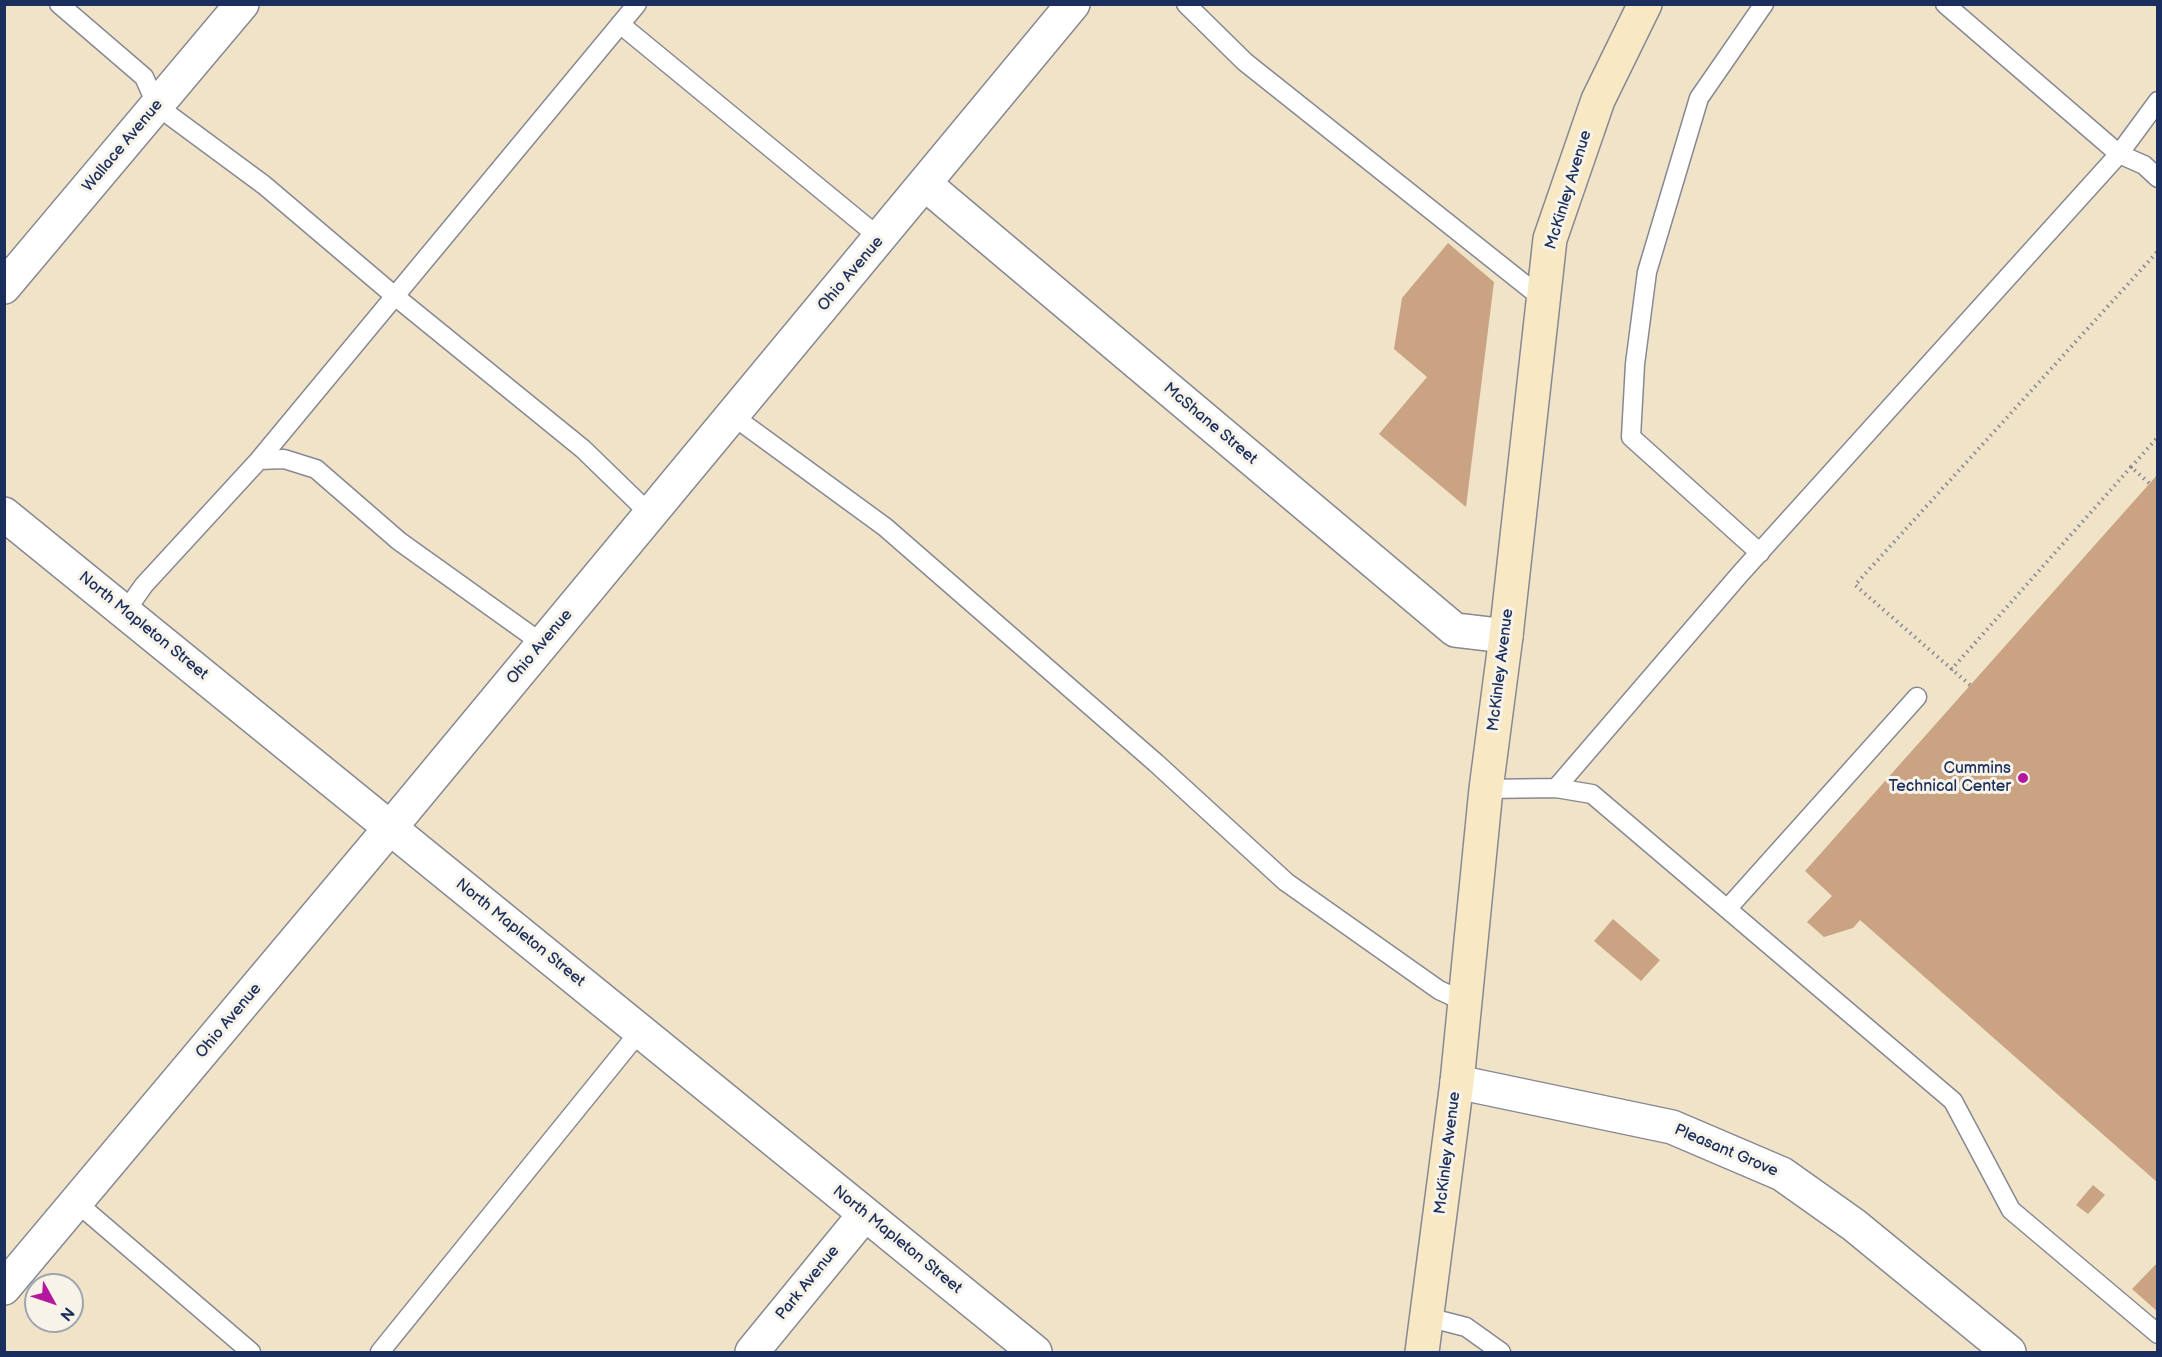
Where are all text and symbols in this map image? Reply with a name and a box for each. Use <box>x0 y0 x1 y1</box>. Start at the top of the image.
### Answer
street label: Wallace Avenue <box>79 96 167 196</box>
street label: McKinley Avenue <box>1542 128 1596 252</box>
street label: Ohio Avenue <box>814 233 888 315</box>
street label: McShane Street <box>1159 379 1261 469</box>
street label: North Mapleton Street <box>74 568 212 684</box>
street label: Ohio Avenue <box>503 606 577 688</box>
street label: McKinley Avenue <box>1484 608 1518 732</box>
place label: Cummins Technical Center <box>1888 759 2011 797</box>
marker: Cummins Technical Center <box>2016 771 2030 785</box>
street label: North Mapleton Street <box>451 875 589 991</box>
street label: Ohio Avenue <box>192 980 266 1062</box>
street label: McKinley Avenue <box>1431 1091 1465 1215</box>
street label: Pleasant Grove <box>1671 1121 1781 1181</box>
street label: North Mapleton Street <box>828 1182 966 1298</box>
street label: Park Avenue <box>772 1242 844 1324</box>
north arrow <box>24 1273 84 1333</box>
text: N <box>55 1303 78 1324</box>

